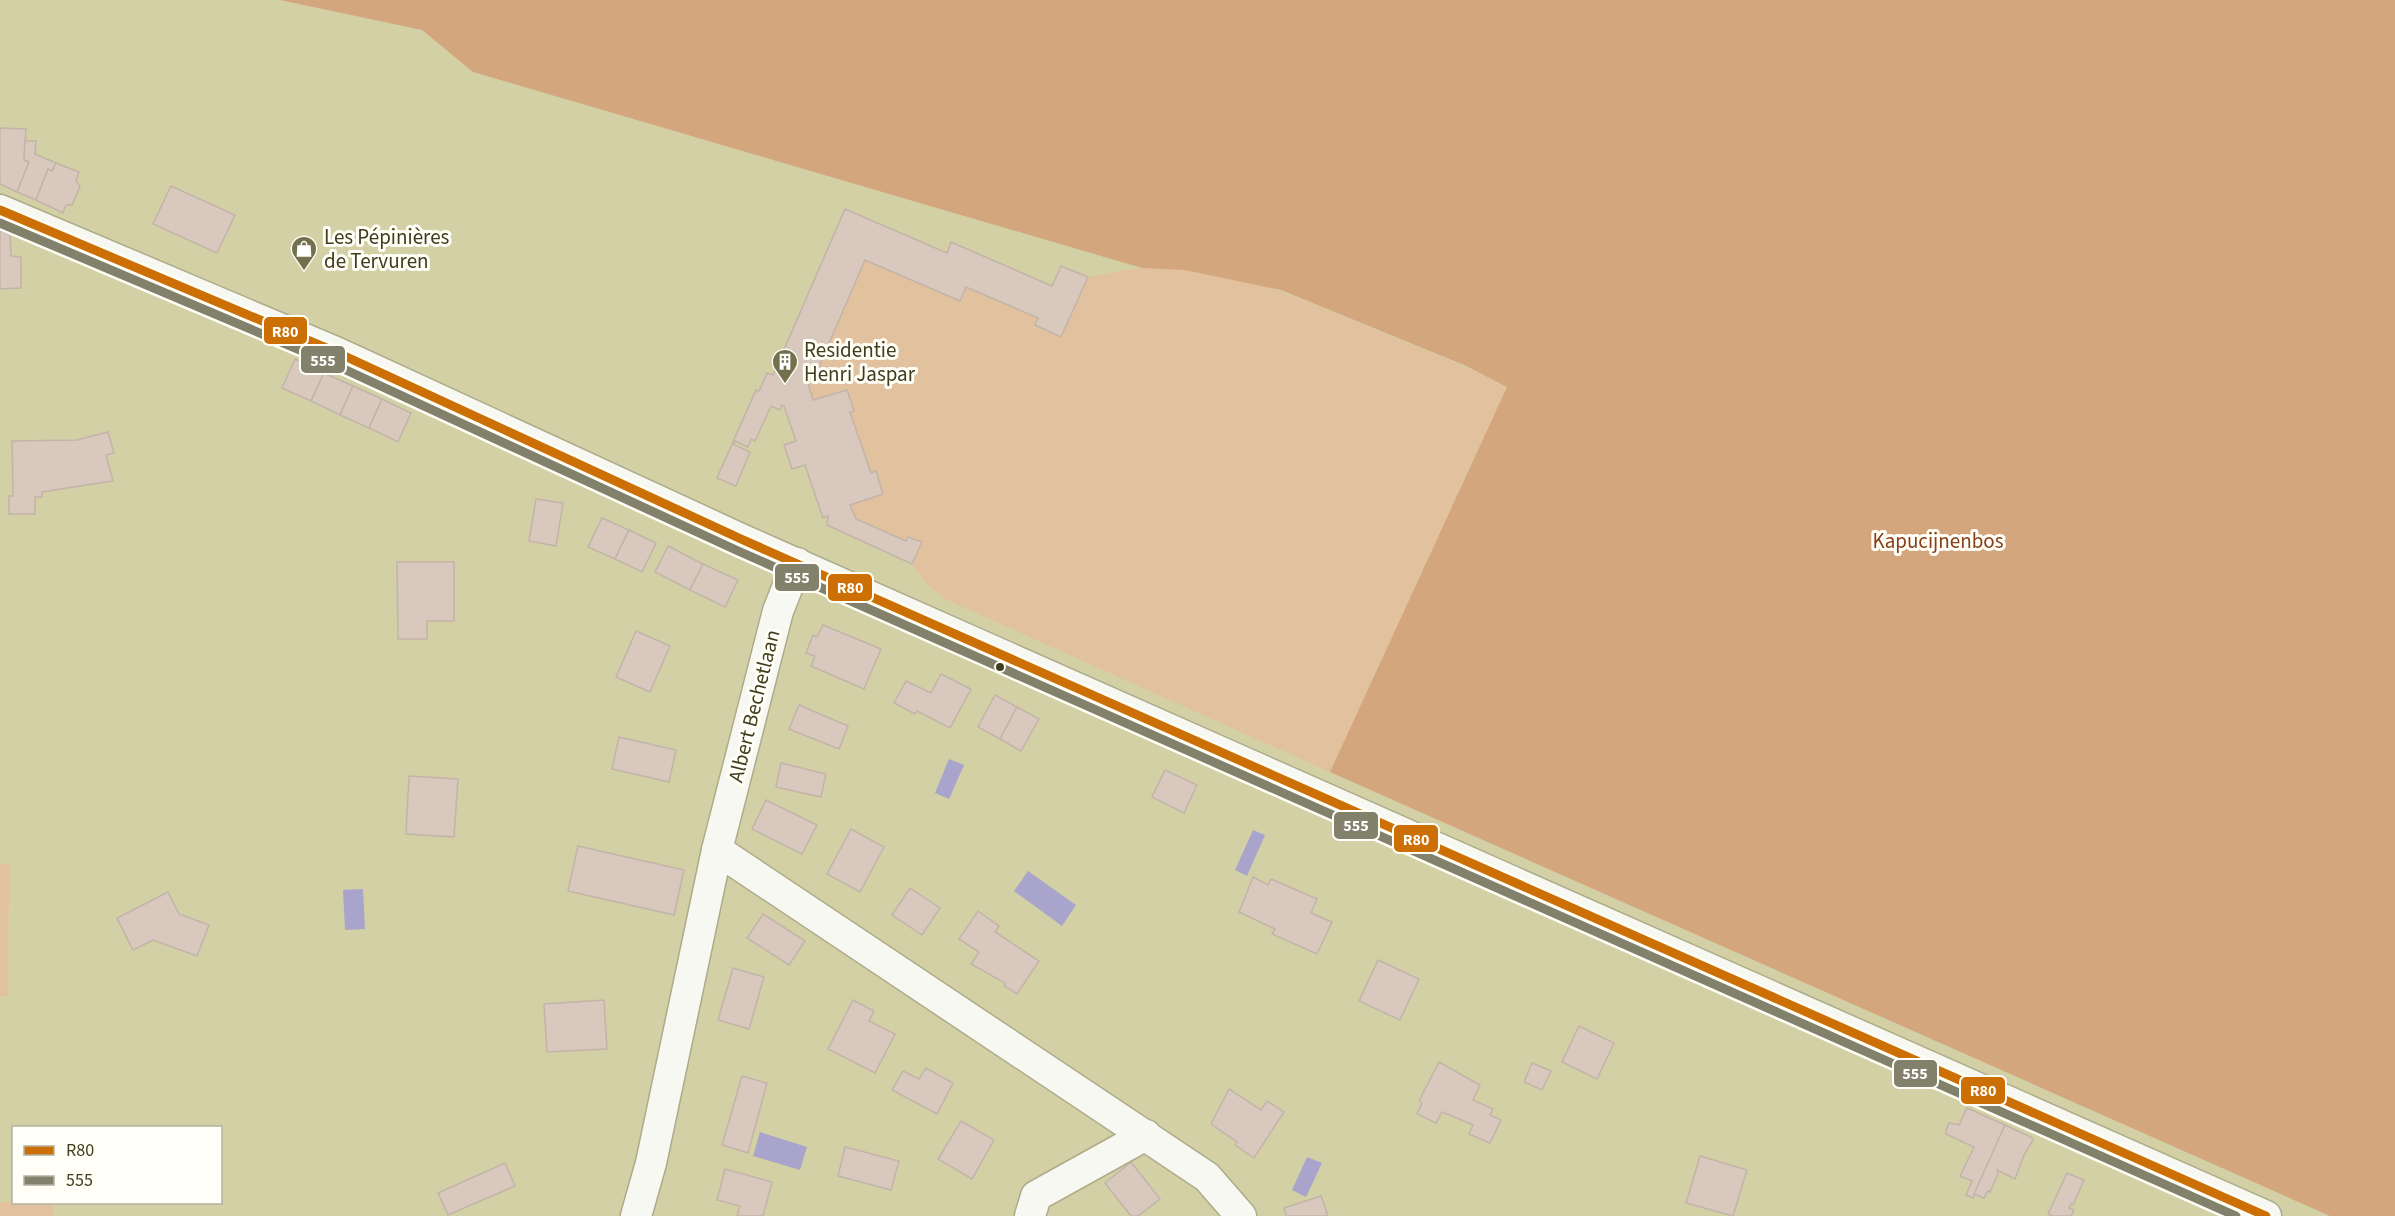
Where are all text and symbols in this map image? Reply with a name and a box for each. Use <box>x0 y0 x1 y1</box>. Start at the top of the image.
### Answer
place label: Les Pépinières de Tervuren <box>324 222 450 276</box>
shop icon: Les Pépinières de Tervuren <box>289 234 319 272</box>
line badge: R80 <box>263 316 308 345</box>
text: R80 <box>272 321 298 343</box>
place label: Residentie Henri Jaspar <box>804 335 916 389</box>
line badge: 555 <box>300 345 346 374</box>
building icon: Residentie Henri Jaspar <box>770 347 800 385</box>
text: 555 <box>310 350 336 372</box>
park label: Kapucijnenbos <box>1873 526 2004 556</box>
line badge: 555 <box>774 563 820 592</box>
text: 555 <box>784 567 810 589</box>
line badge: R80 <box>827 573 873 602</box>
text: R80 <box>837 577 863 599</box>
street label: Albert Bechetlaan <box>721 626 787 786</box>
unlabelled marker <box>994 661 1006 673</box>
line badge: 555 <box>1333 811 1379 840</box>
text: 555 <box>1343 815 1369 837</box>
line badge: R80 <box>1393 824 1439 853</box>
text: R80 <box>1403 829 1429 851</box>
line badge: 555 <box>1893 1059 1938 1088</box>
text: 555 <box>1902 1063 1928 1085</box>
line badge: R80 <box>1960 1076 2006 1105</box>
text: R80 <box>1970 1080 1996 1102</box>
legend <box>12 1126 222 1204</box>
text: R80 <box>66 1138 94 1163</box>
text: 555 <box>66 1168 93 1193</box>

